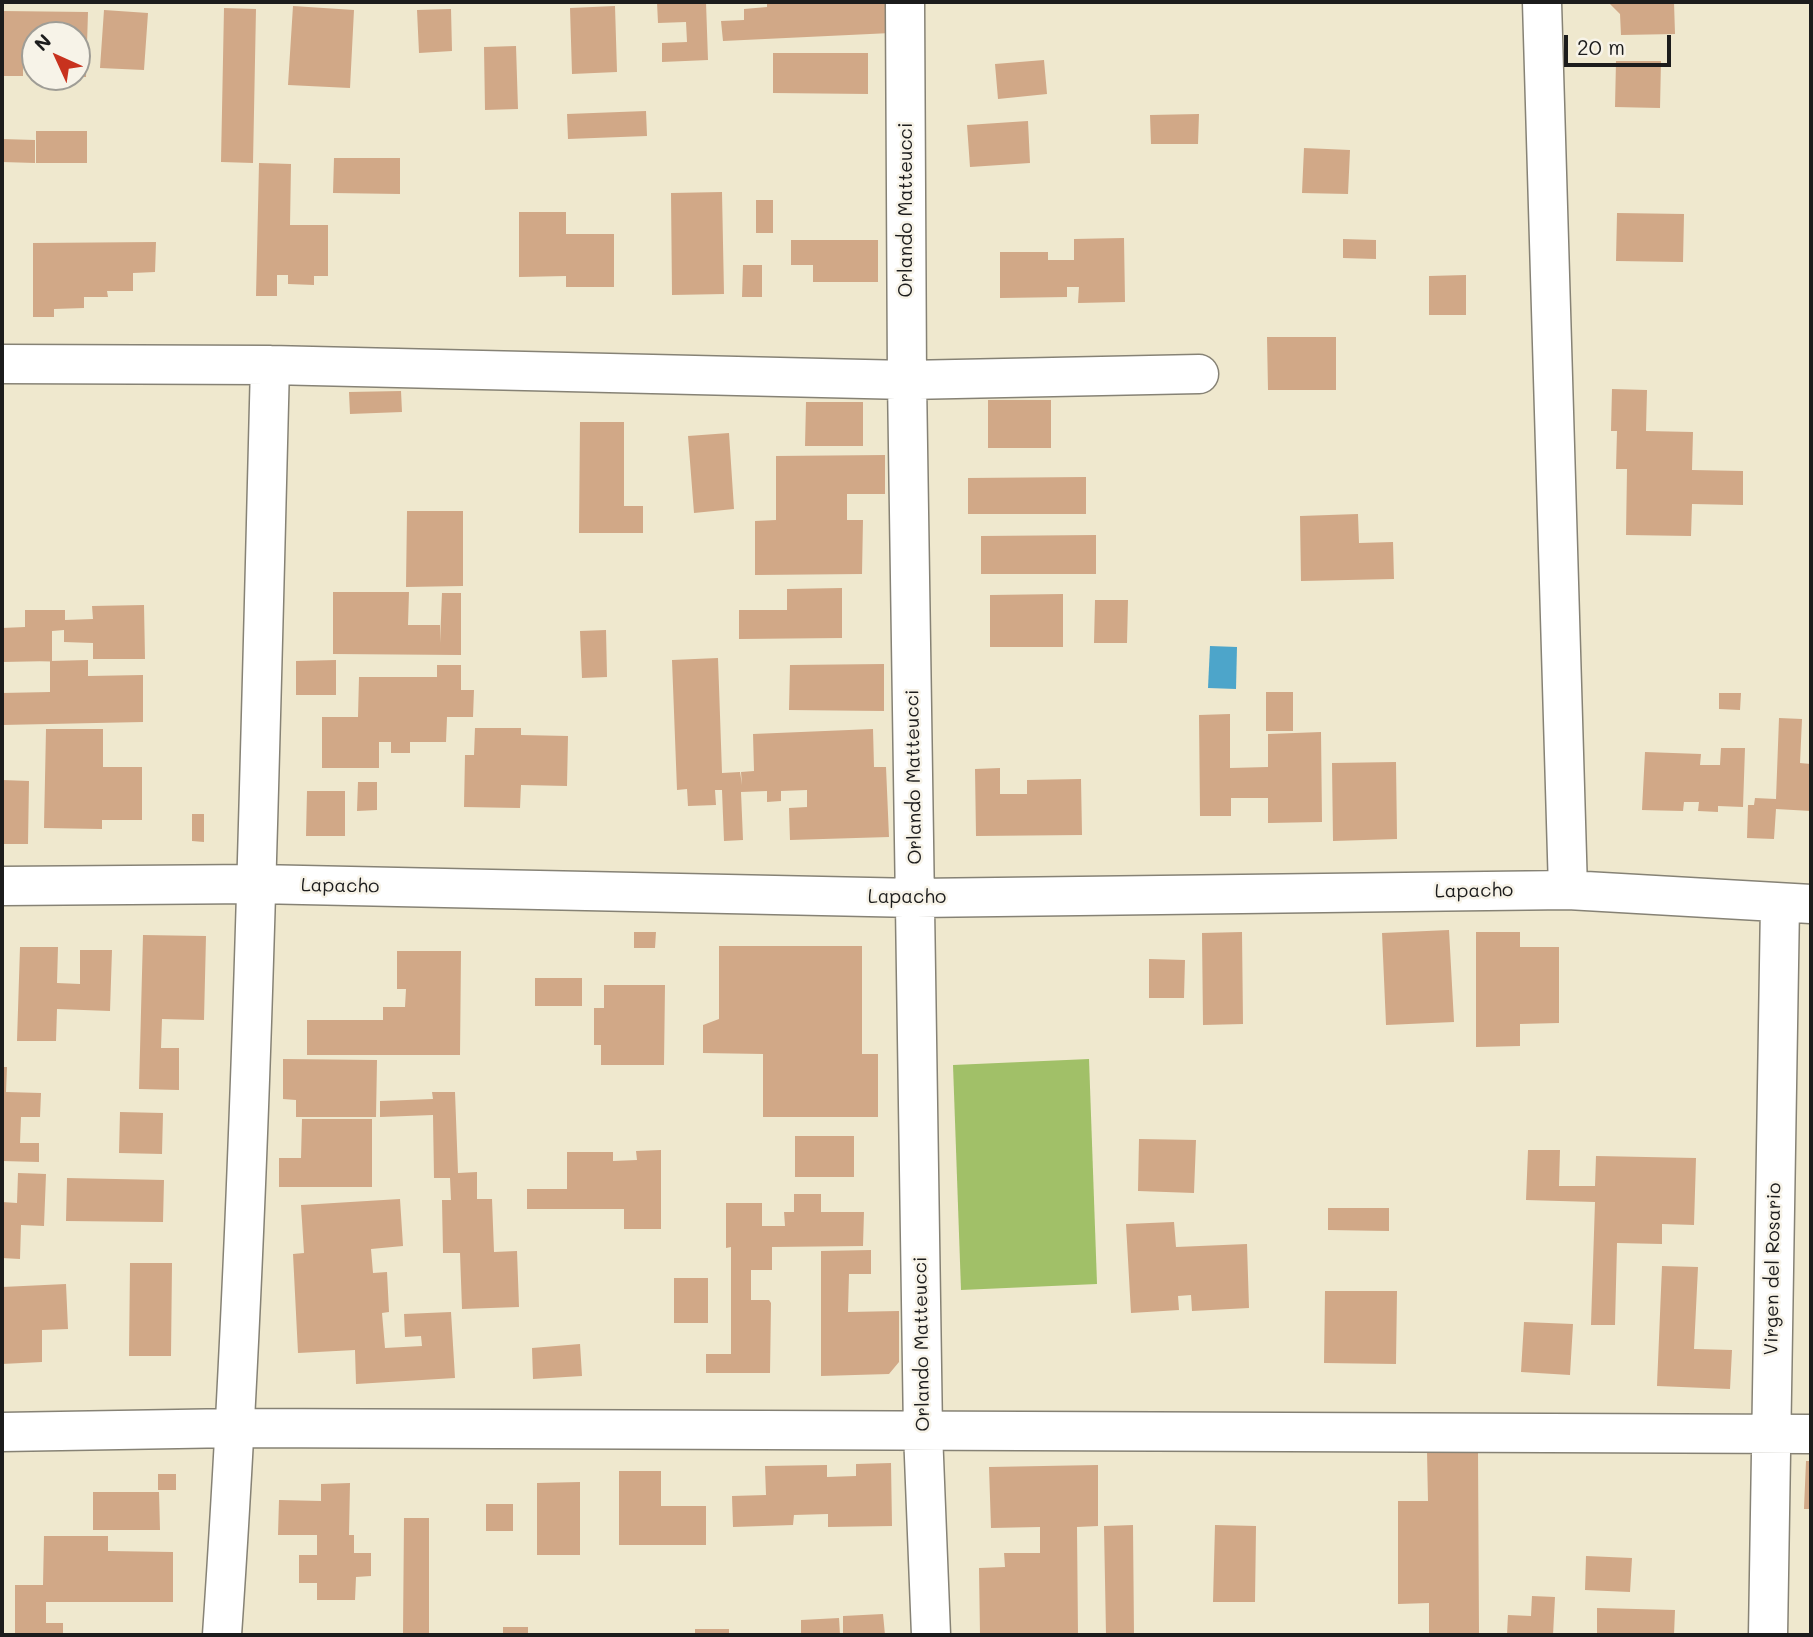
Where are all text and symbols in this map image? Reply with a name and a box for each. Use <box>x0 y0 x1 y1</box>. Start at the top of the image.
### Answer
north arrow <box>21 21 91 91</box>
scale bar <box>1568 21 1675 65</box>
text: N <box>28 28 56 56</box>
text: 20 m <box>1577 33 1625 60</box>
street label: Orlando Matteucci <box>895 122 917 298</box>
street label: Orlando Matteucci <box>901 689 927 865</box>
street label: Lapacho <box>301 874 379 898</box>
street label: Lapacho <box>1435 879 1513 903</box>
street label: Lapacho <box>868 886 946 908</box>
street label: Virgen del Rosario <box>1760 1182 1786 1356</box>
street label: Orlando Matteucci <box>909 1256 935 1432</box>

